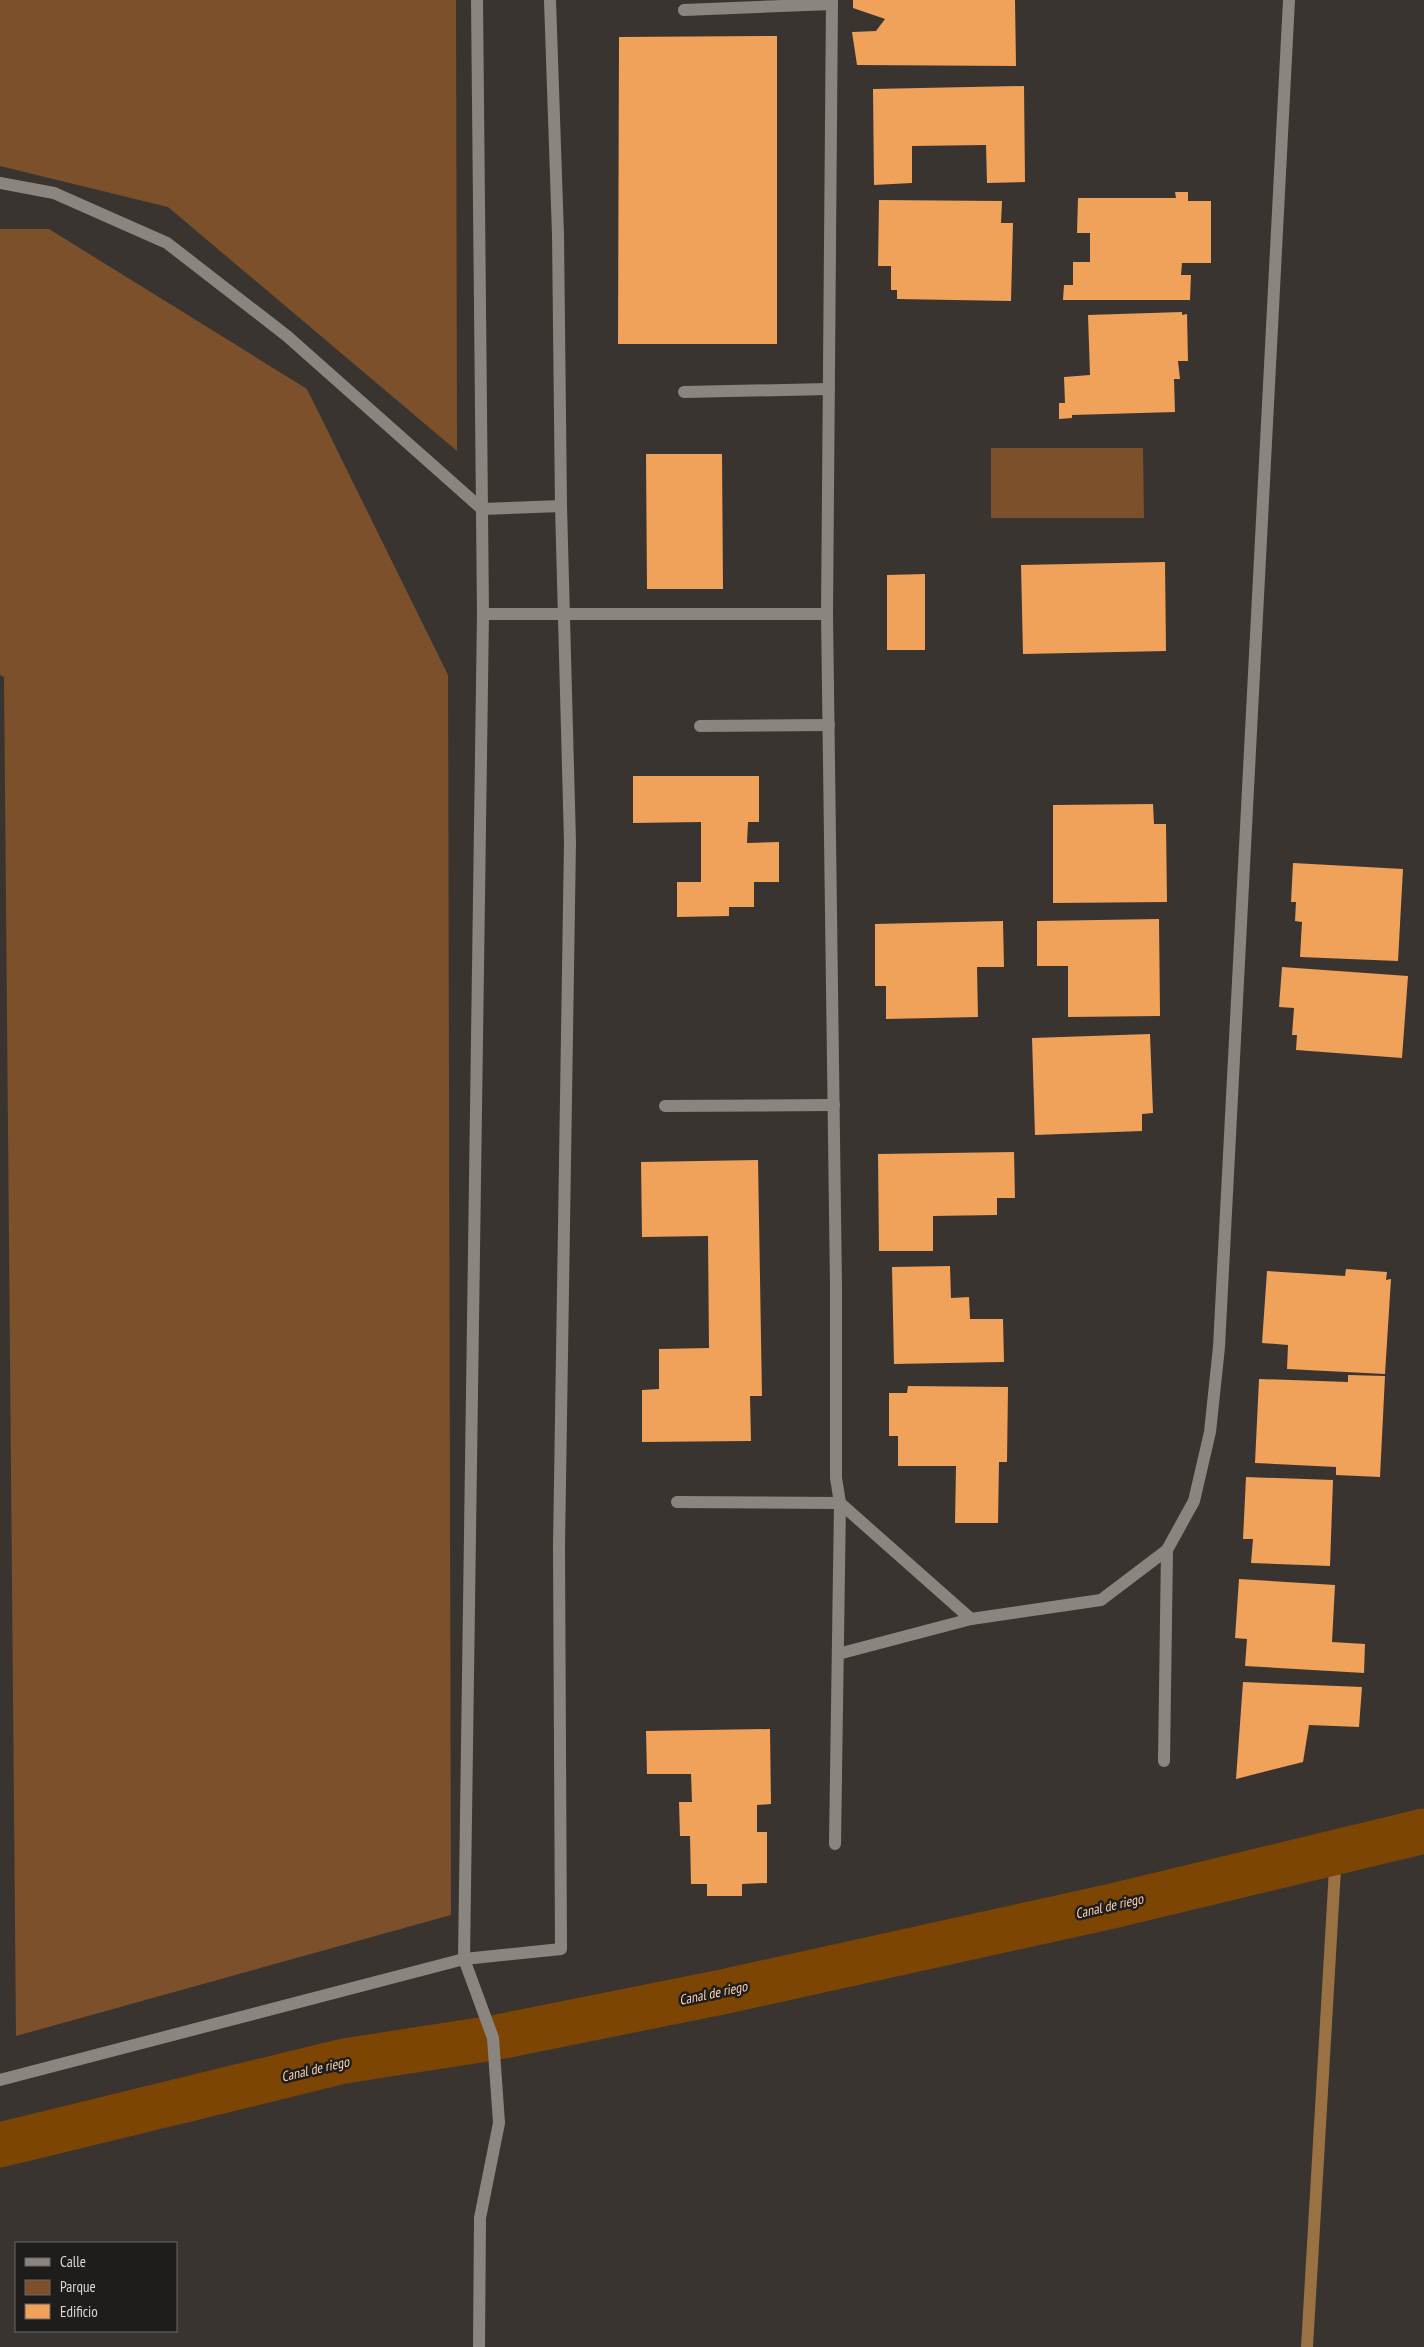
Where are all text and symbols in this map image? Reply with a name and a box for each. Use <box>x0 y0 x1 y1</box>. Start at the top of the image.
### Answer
water label: Canal de riego <box>1073 1889 1146 1923</box>
water label: Canal de riego <box>677 1977 750 2009</box>
water label: Canal de riego <box>279 2052 352 2086</box>
legend <box>15 2242 178 2332</box>
text: Calle <box>60 2252 86 2271</box>
text: Parque <box>60 2277 96 2296</box>
text: Edificio <box>60 2302 98 2321</box>

